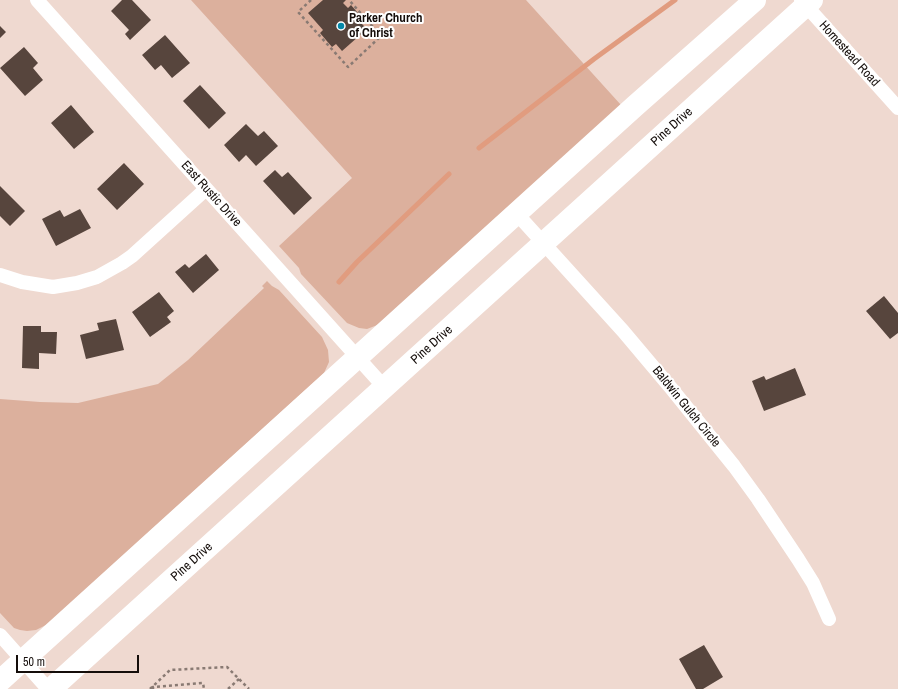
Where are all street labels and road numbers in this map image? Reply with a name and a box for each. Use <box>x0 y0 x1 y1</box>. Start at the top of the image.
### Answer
street label: Homestead Road <box>815 18 883 90</box>
street label: Pine Drive <box>648 104 696 150</box>
street label: East Rustic Drive <box>177 158 245 230</box>
street label: Pine Drive <box>408 322 456 368</box>
street label: Baldwin Gulch Circle <box>649 363 723 451</box>
street label: Pine Drive <box>168 539 216 585</box>

